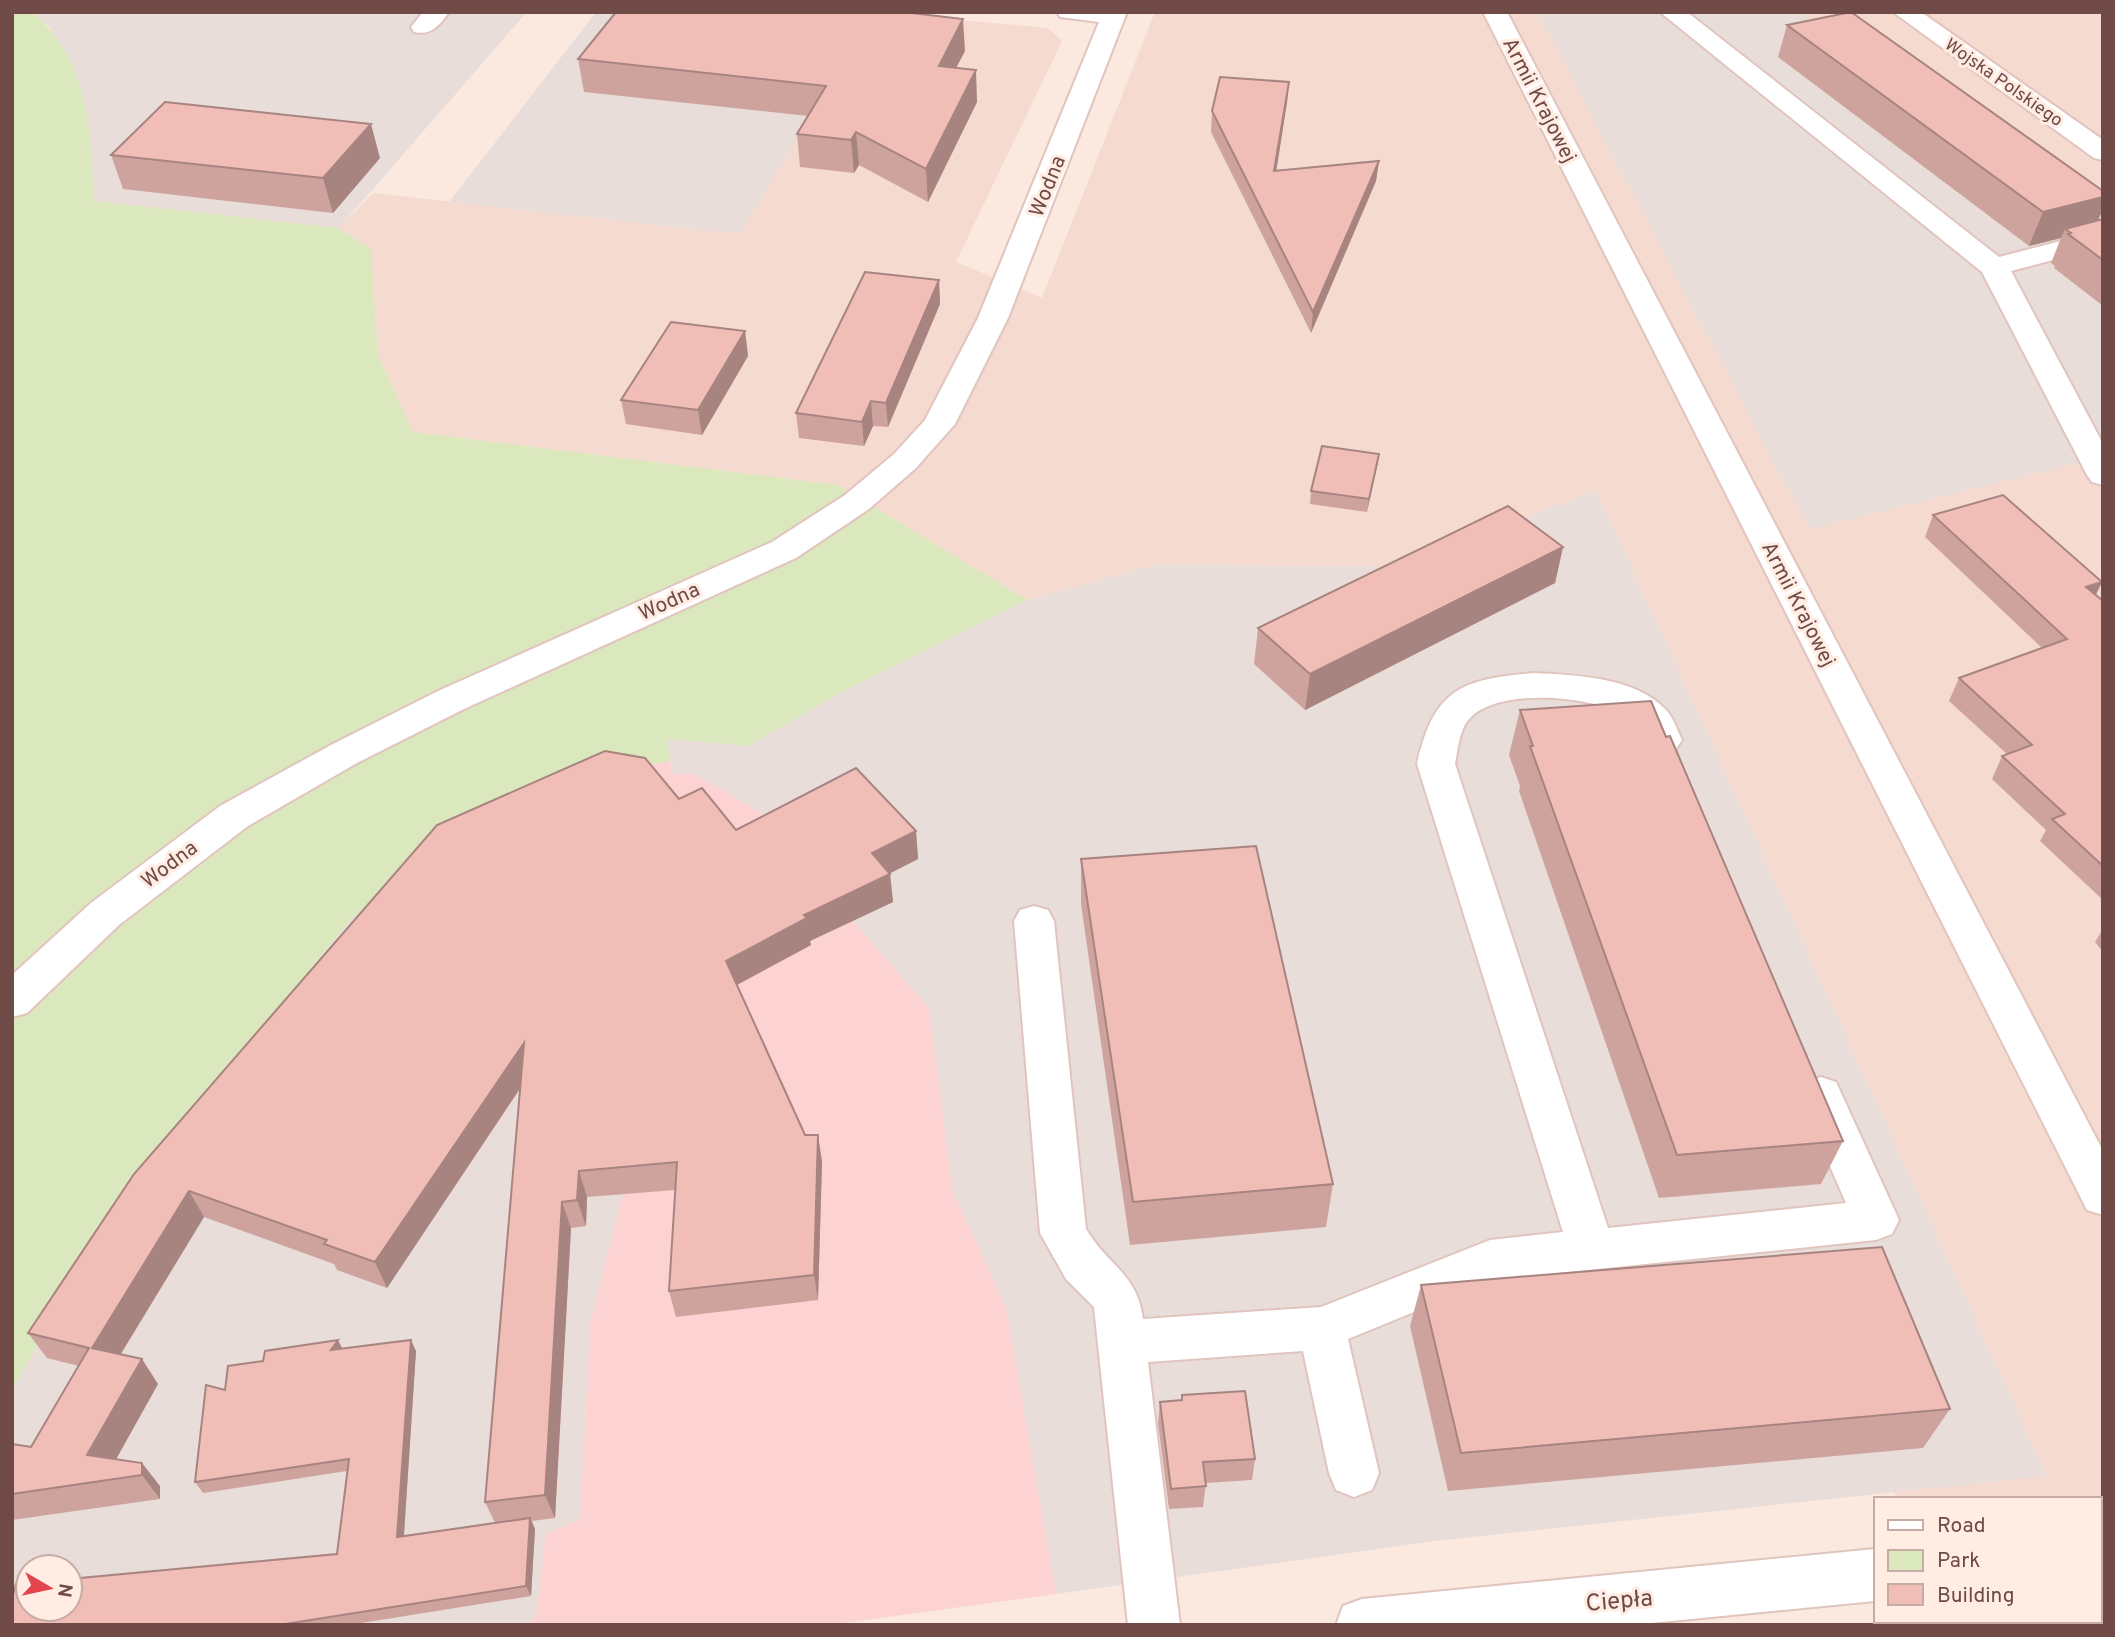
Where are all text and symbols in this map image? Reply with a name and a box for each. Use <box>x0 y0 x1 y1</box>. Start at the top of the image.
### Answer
street label: Armii Krajowej <box>1495 33 1582 168</box>
street label: Wojska Polskiego <box>1939 34 2067 133</box>
street label: Wodna <box>1024 152 1073 221</box>
street label: Armii Krajowej <box>1754 537 1841 672</box>
street label: Wodna <box>635 577 704 628</box>
street label: Wodna <box>136 835 204 895</box>
legend <box>1874 1497 2101 1623</box>
text: Road <box>1937 1513 1986 1540</box>
text: Park <box>1937 1548 1980 1575</box>
north arrow <box>14 1553 84 1623</box>
text: N <box>51 1582 77 1599</box>
text: Building <box>1937 1583 2015 1610</box>
street label: Ciepła <box>1584 1584 1654 1620</box>

